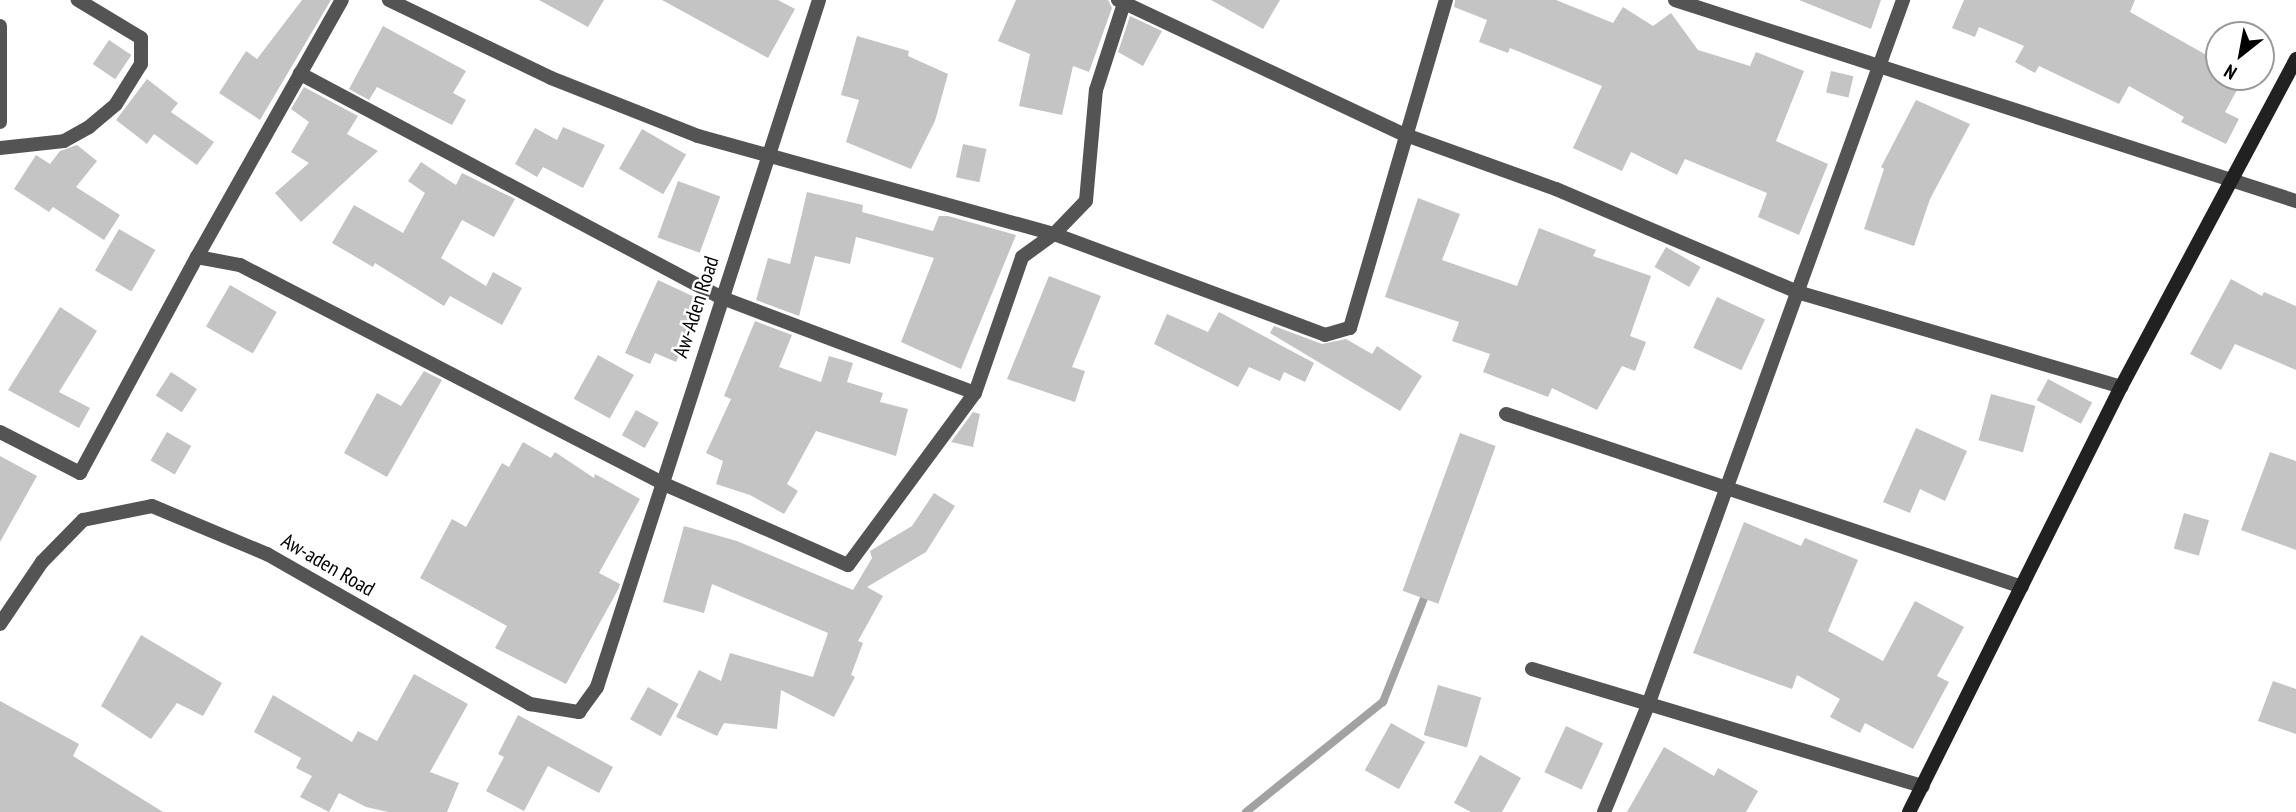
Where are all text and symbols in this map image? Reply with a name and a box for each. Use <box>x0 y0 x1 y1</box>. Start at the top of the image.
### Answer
north arrow <box>2205 21 2275 91</box>
text: N <box>2220 59 2241 85</box>
street label: Aw-Aden Road <box>668 253 724 361</box>
street label: Aw-aden Road <box>277 528 379 602</box>

